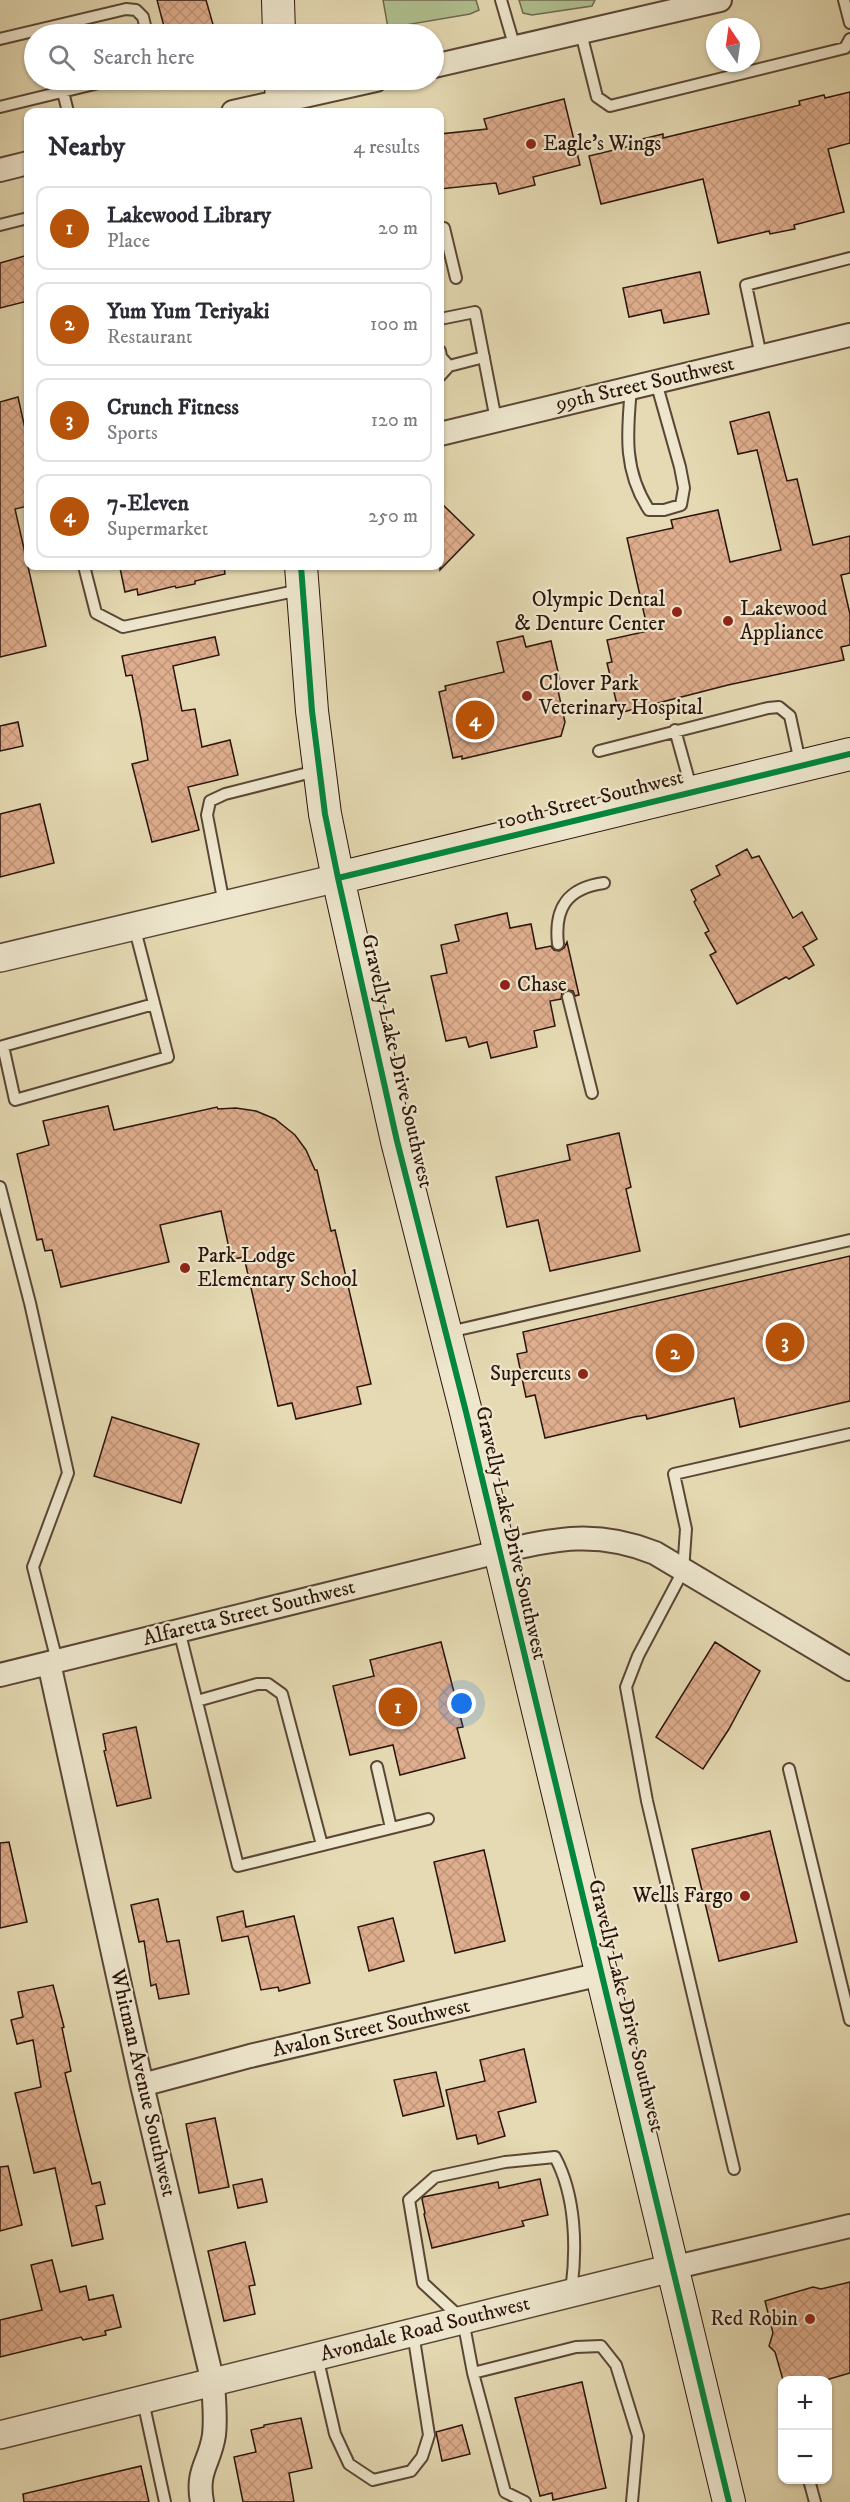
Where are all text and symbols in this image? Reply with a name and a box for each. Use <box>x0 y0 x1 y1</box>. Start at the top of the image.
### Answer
north arrow <box>706 18 760 72</box>
search box <box>24 24 444 90</box>
icon: search <box>45 41 78 74</box>
text: Search here <box>93 44 195 71</box>
text: Nearby <box>48 131 125 164</box>
place label: Eagle's Wings <box>543 131 661 157</box>
text: 4 results <box>353 135 420 160</box>
marker: Eagle's Wings <box>524 137 538 151</box>
text: Lakewood Library <box>107 202 271 229</box>
text: 1 <box>66 216 73 241</box>
text: 20 m <box>378 216 418 241</box>
text: Place <box>107 229 150 254</box>
text: Yum Yum Teriyaki <box>107 298 269 325</box>
text: 2 <box>65 312 74 337</box>
text: 100 m <box>370 312 418 337</box>
text: Restaurant <box>107 325 192 350</box>
street label: 99th Street Southwest <box>552 351 737 417</box>
text: Crunch Fitness <box>107 394 239 421</box>
text: 3 <box>66 408 73 433</box>
text: 120 m <box>371 408 418 433</box>
text: Sports <box>107 421 158 446</box>
text: 7-Eleven <box>107 490 189 517</box>
text: 4 <box>64 504 75 529</box>
text: 250 m <box>368 504 418 529</box>
text: Supermarket <box>107 517 208 542</box>
place label: Olympic Dental & Denture Center <box>515 587 666 637</box>
place label: Lakewood Appliance <box>740 596 828 646</box>
marker: Olympic Dental & Denture Center <box>670 605 684 619</box>
marker: Lakewood Appliance <box>721 614 735 628</box>
place label: Clover Park Veterinary Hospital <box>538 671 704 721</box>
marker: Clover Park Veterinary Hospital <box>520 689 534 703</box>
pin: 4 <box>456 698 494 742</box>
street label: 100th Street Southwest <box>494 764 686 836</box>
street label: Gravelly Lake Drive Southwest <box>355 932 439 1191</box>
place label: Chase <box>517 972 567 998</box>
marker: Chase <box>498 978 512 992</box>
place label: Park Lodge Elementary School <box>197 1243 358 1293</box>
marker: Park Lodge Elementary School <box>178 1261 192 1275</box>
pin: 3 <box>766 1320 804 1364</box>
pin: 2 <box>656 1330 694 1376</box>
place label: Supercuts <box>490 1361 571 1387</box>
marker: Supercuts <box>576 1367 590 1381</box>
street label: Gravelly Lake Drive Southwest <box>469 1404 553 1663</box>
street label: Alfaretta Street Southwest <box>140 1574 358 1652</box>
pin: 1 <box>378 1684 418 1730</box>
your location <box>447 1689 476 1718</box>
street label: Gravelly Lake Drive Southwest <box>582 1877 670 2135</box>
place label: Wells Fargo <box>632 1883 733 1909</box>
marker: Wells Fargo <box>738 1889 752 1903</box>
street label: Whitman Avenue Southwest <box>104 1966 182 2200</box>
street label: Avalon Street Southwest <box>270 1993 473 2063</box>
street label: Avondale Road Southwest <box>318 2290 533 2368</box>
place label: Red Robin <box>710 2306 798 2332</box>
marker: Red Robin <box>803 2312 817 2326</box>
map controls <box>778 2376 832 2484</box>
button: + <box>778 2376 832 2430</box>
button: − <box>778 2430 832 2484</box>

